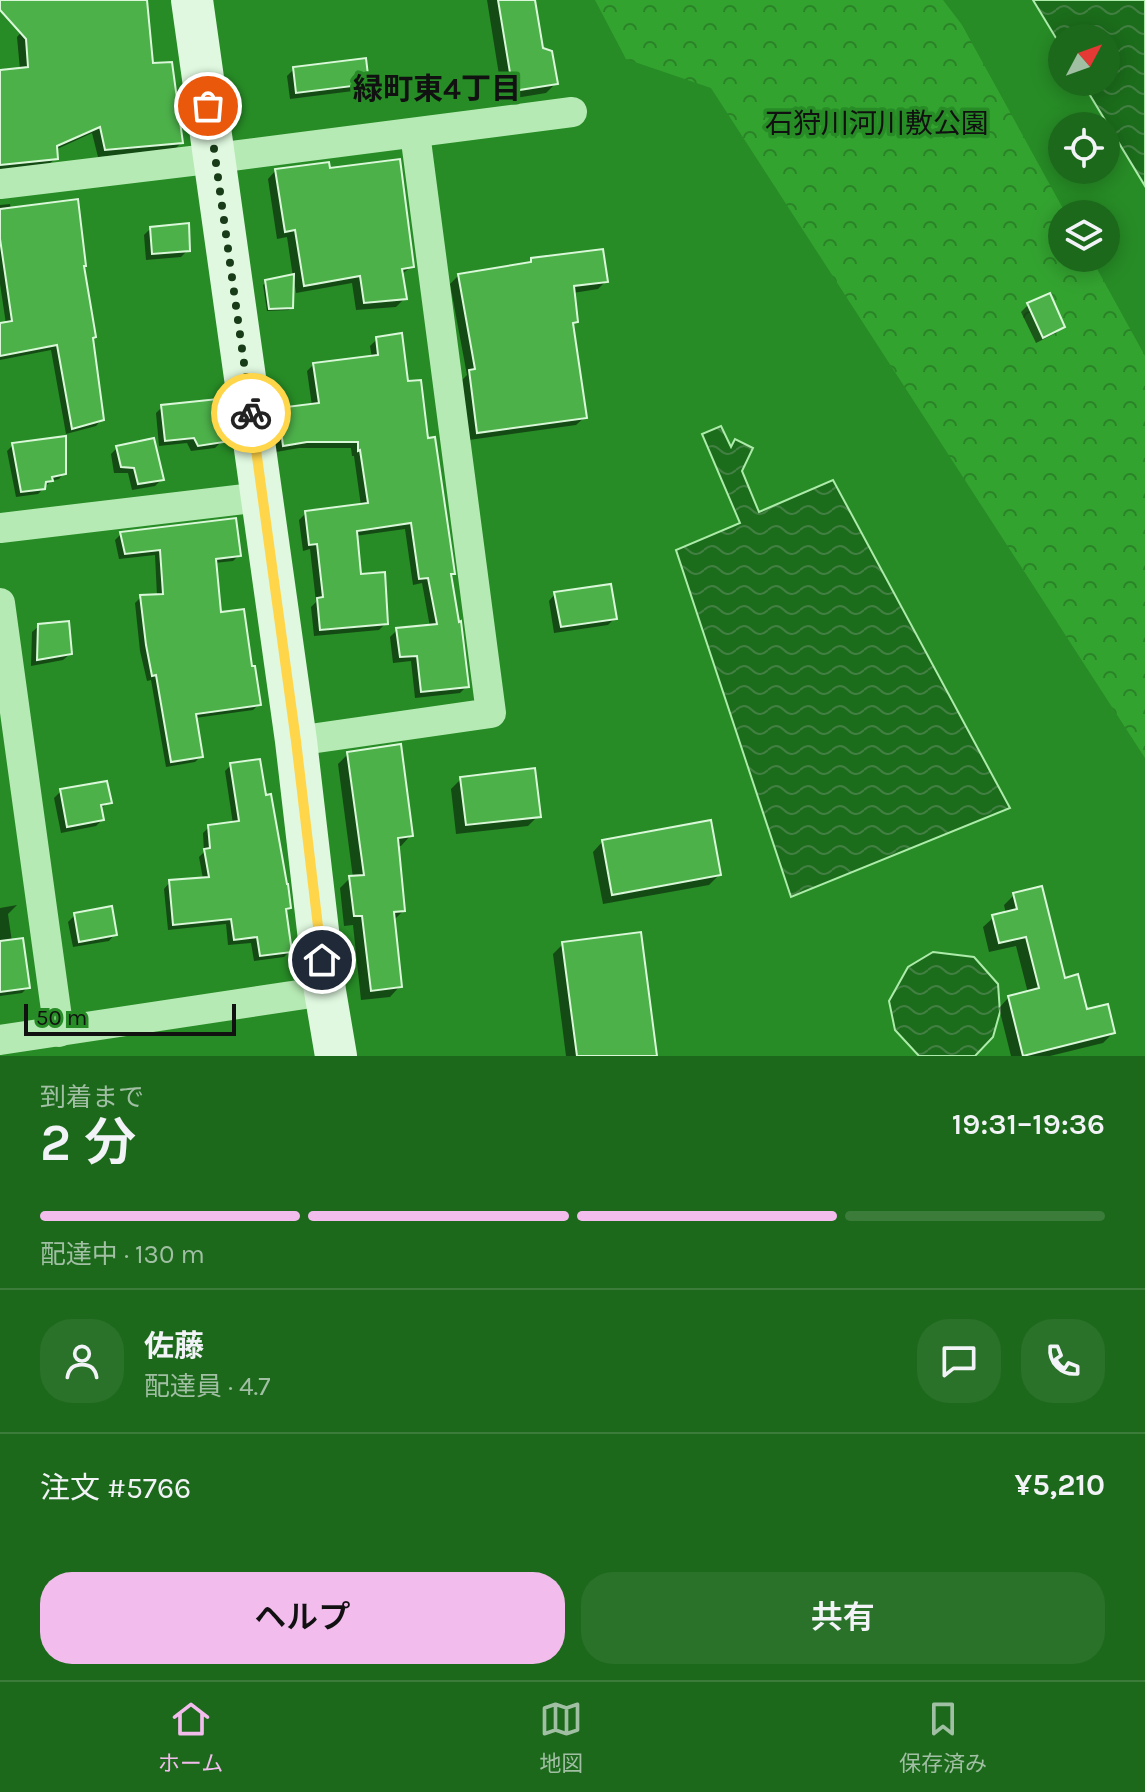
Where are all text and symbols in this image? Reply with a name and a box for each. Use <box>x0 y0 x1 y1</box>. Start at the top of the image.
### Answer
north arrow <box>1048 24 1120 96</box>
map controls <box>1048 24 1120 272</box>
district label: 緑町東4丁目 <box>353 71 521 107</box>
pin <box>174 72 242 140</box>
icon: bag <box>186 84 230 128</box>
park label: 石狩川河川敷公園 <box>765 107 989 140</box>
button: locate <box>1048 112 1120 184</box>
button: layers <box>1048 200 1120 272</box>
courier <box>211 373 291 453</box>
icon: bike <box>229 391 273 435</box>
pin <box>288 926 356 994</box>
icon: home <box>300 938 344 982</box>
scale bar <box>24 1000 236 1036</box>
text: 50 m <box>36 1005 87 1031</box>
text: 到着まで <box>40 1082 144 1113</box>
text: 19:31–19:36 <box>952 1106 1105 1142</box>
text: 2 分 <box>40 1112 136 1173</box>
text: 配達中 · 130 m <box>40 1239 205 1270</box>
button: person <box>40 1319 124 1403</box>
button: chat <box>917 1319 1001 1403</box>
button: phone <box>1021 1319 1105 1403</box>
text: 佐藤 <box>144 1328 204 1364</box>
text: 配達員 · 4.7 <box>144 1371 270 1402</box>
text: ¥5,210 <box>1015 1467 1105 1503</box>
text: 注文 #5766 <box>40 1470 191 1506</box>
button: ヘルプ <box>40 1572 565 1664</box>
button: 共有 <box>581 1572 1105 1664</box>
tab: ホーム <box>158 1697 223 1777</box>
tab: 地図 <box>539 1697 583 1777</box>
tab: 保存済み <box>899 1697 987 1777</box>

